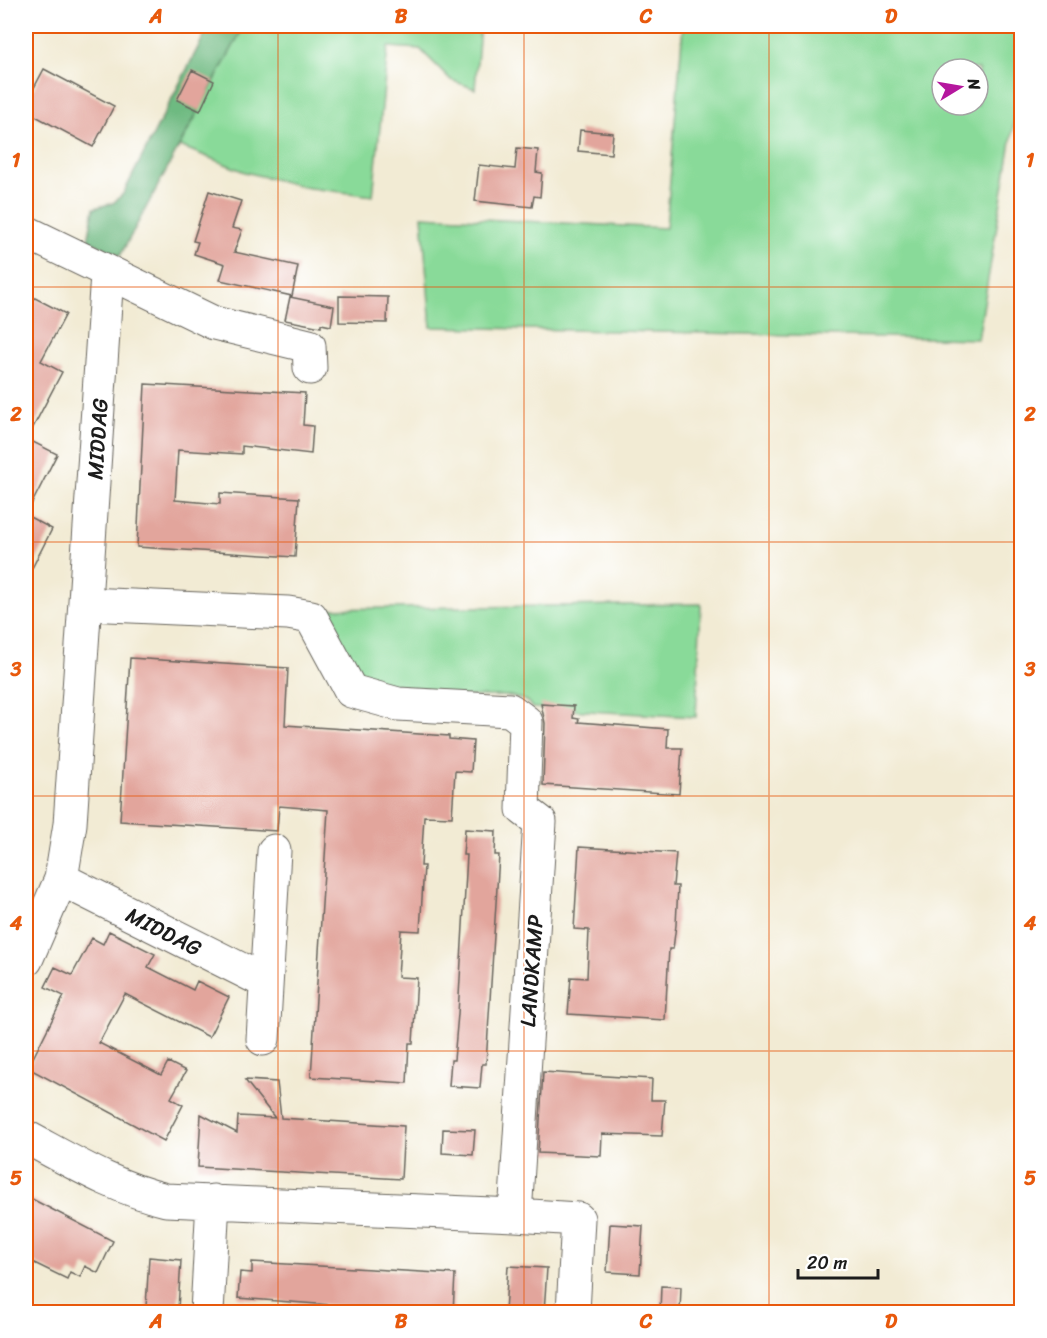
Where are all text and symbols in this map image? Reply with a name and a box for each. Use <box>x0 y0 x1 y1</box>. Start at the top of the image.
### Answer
text: A <box>148 0 163 34</box>
text: B <box>395 0 408 34</box>
text: C <box>639 0 653 34</box>
text: D <box>885 0 898 34</box>
north arrow <box>930 57 990 117</box>
text: N <box>959 75 990 93</box>
text: 1 <box>12 143 21 178</box>
text: 1 <box>1026 143 1035 178</box>
text: 2 <box>9 397 22 432</box>
street label: MIDDAG <box>75 397 120 481</box>
text: 2 <box>1023 397 1036 432</box>
text: 3 <box>10 652 22 687</box>
text: 3 <box>1024 652 1036 687</box>
street label: MIDDAG <box>119 896 209 967</box>
text: 4 <box>9 906 23 941</box>
text: 4 <box>1023 906 1037 941</box>
street label: LANDKAMP <box>508 913 555 1028</box>
text: 5 <box>10 1161 22 1196</box>
text: 5 <box>1024 1161 1036 1196</box>
scale bar <box>798 1242 878 1280</box>
text: 20 m <box>807 1247 847 1279</box>
text: A <box>148 1304 163 1338</box>
text: B <box>395 1304 408 1338</box>
text: C <box>639 1304 653 1338</box>
text: D <box>885 1304 898 1338</box>

